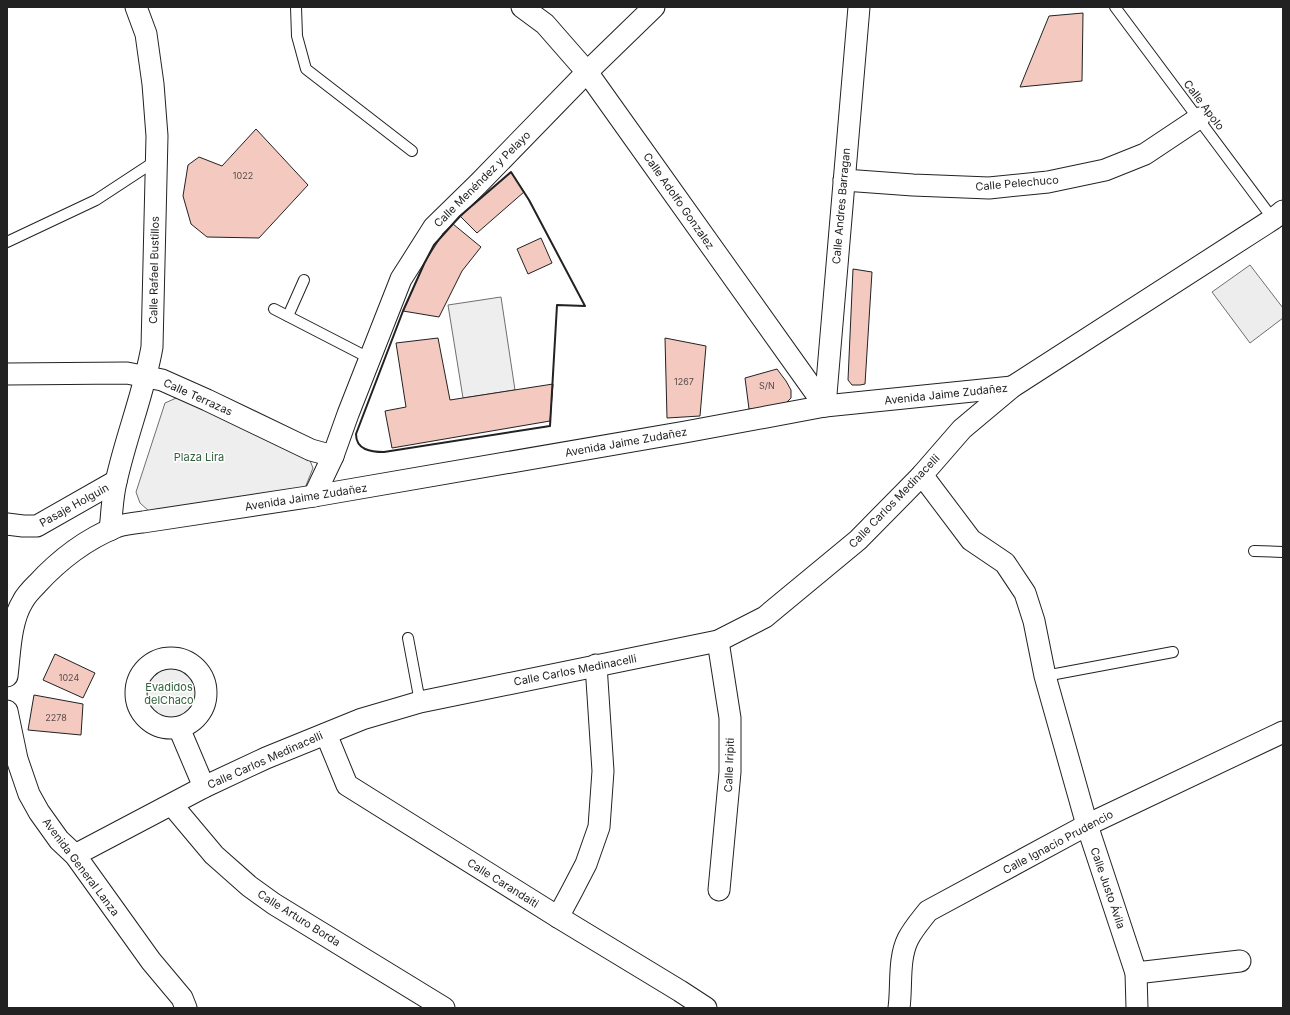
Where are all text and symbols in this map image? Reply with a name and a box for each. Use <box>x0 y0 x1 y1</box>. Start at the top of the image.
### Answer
street label: Calle Apolo <box>1181 77 1228 133</box>
street label: Calle Menéndez y Pelayo <box>431 128 533 230</box>
street label: Calle Andres Barragan <box>829 147 853 265</box>
street label: Calle Adolfo Gonzalez <box>640 150 718 252</box>
house number: 1022 <box>233 170 253 181</box>
street label: Calle Pelechuco <box>975 172 1060 194</box>
street label: Calle Rafael Bustillos <box>146 216 162 324</box>
street label: Calle Terrazas <box>161 375 235 419</box>
house number: 1267 <box>674 376 694 387</box>
house number: S/N <box>759 380 775 391</box>
street label: Avenida Jaime Zudañez <box>884 381 1008 407</box>
street label: Avenida Jaime Zudañez <box>564 424 688 460</box>
park label: Plaza Lira <box>174 450 224 464</box>
street label: Calle Carlos Medinacelli <box>846 451 942 551</box>
street label: Pasaje Holguin <box>37 480 111 530</box>
street label: Avenida Jaime Zudañez <box>244 480 368 514</box>
street label: Calle Carlos Medinacelli <box>512 651 638 689</box>
house number: 1024 <box>59 672 79 683</box>
park label: Evadidos delChaco <box>144 680 194 707</box>
house number: 2278 <box>45 712 67 723</box>
street label: Calle Carlos Medinacelli <box>205 728 325 792</box>
street label: Calle Iripiti <box>721 737 737 793</box>
street label: Calle Ignacio Prudencio <box>1000 807 1116 877</box>
street label: Avenida General Lanza <box>40 815 122 919</box>
street label: Calle Justo Ávila <box>1087 845 1129 931</box>
street label: Calle Carandaiti <box>465 855 541 911</box>
street label: Calle Arturo Borda <box>255 887 343 949</box>

